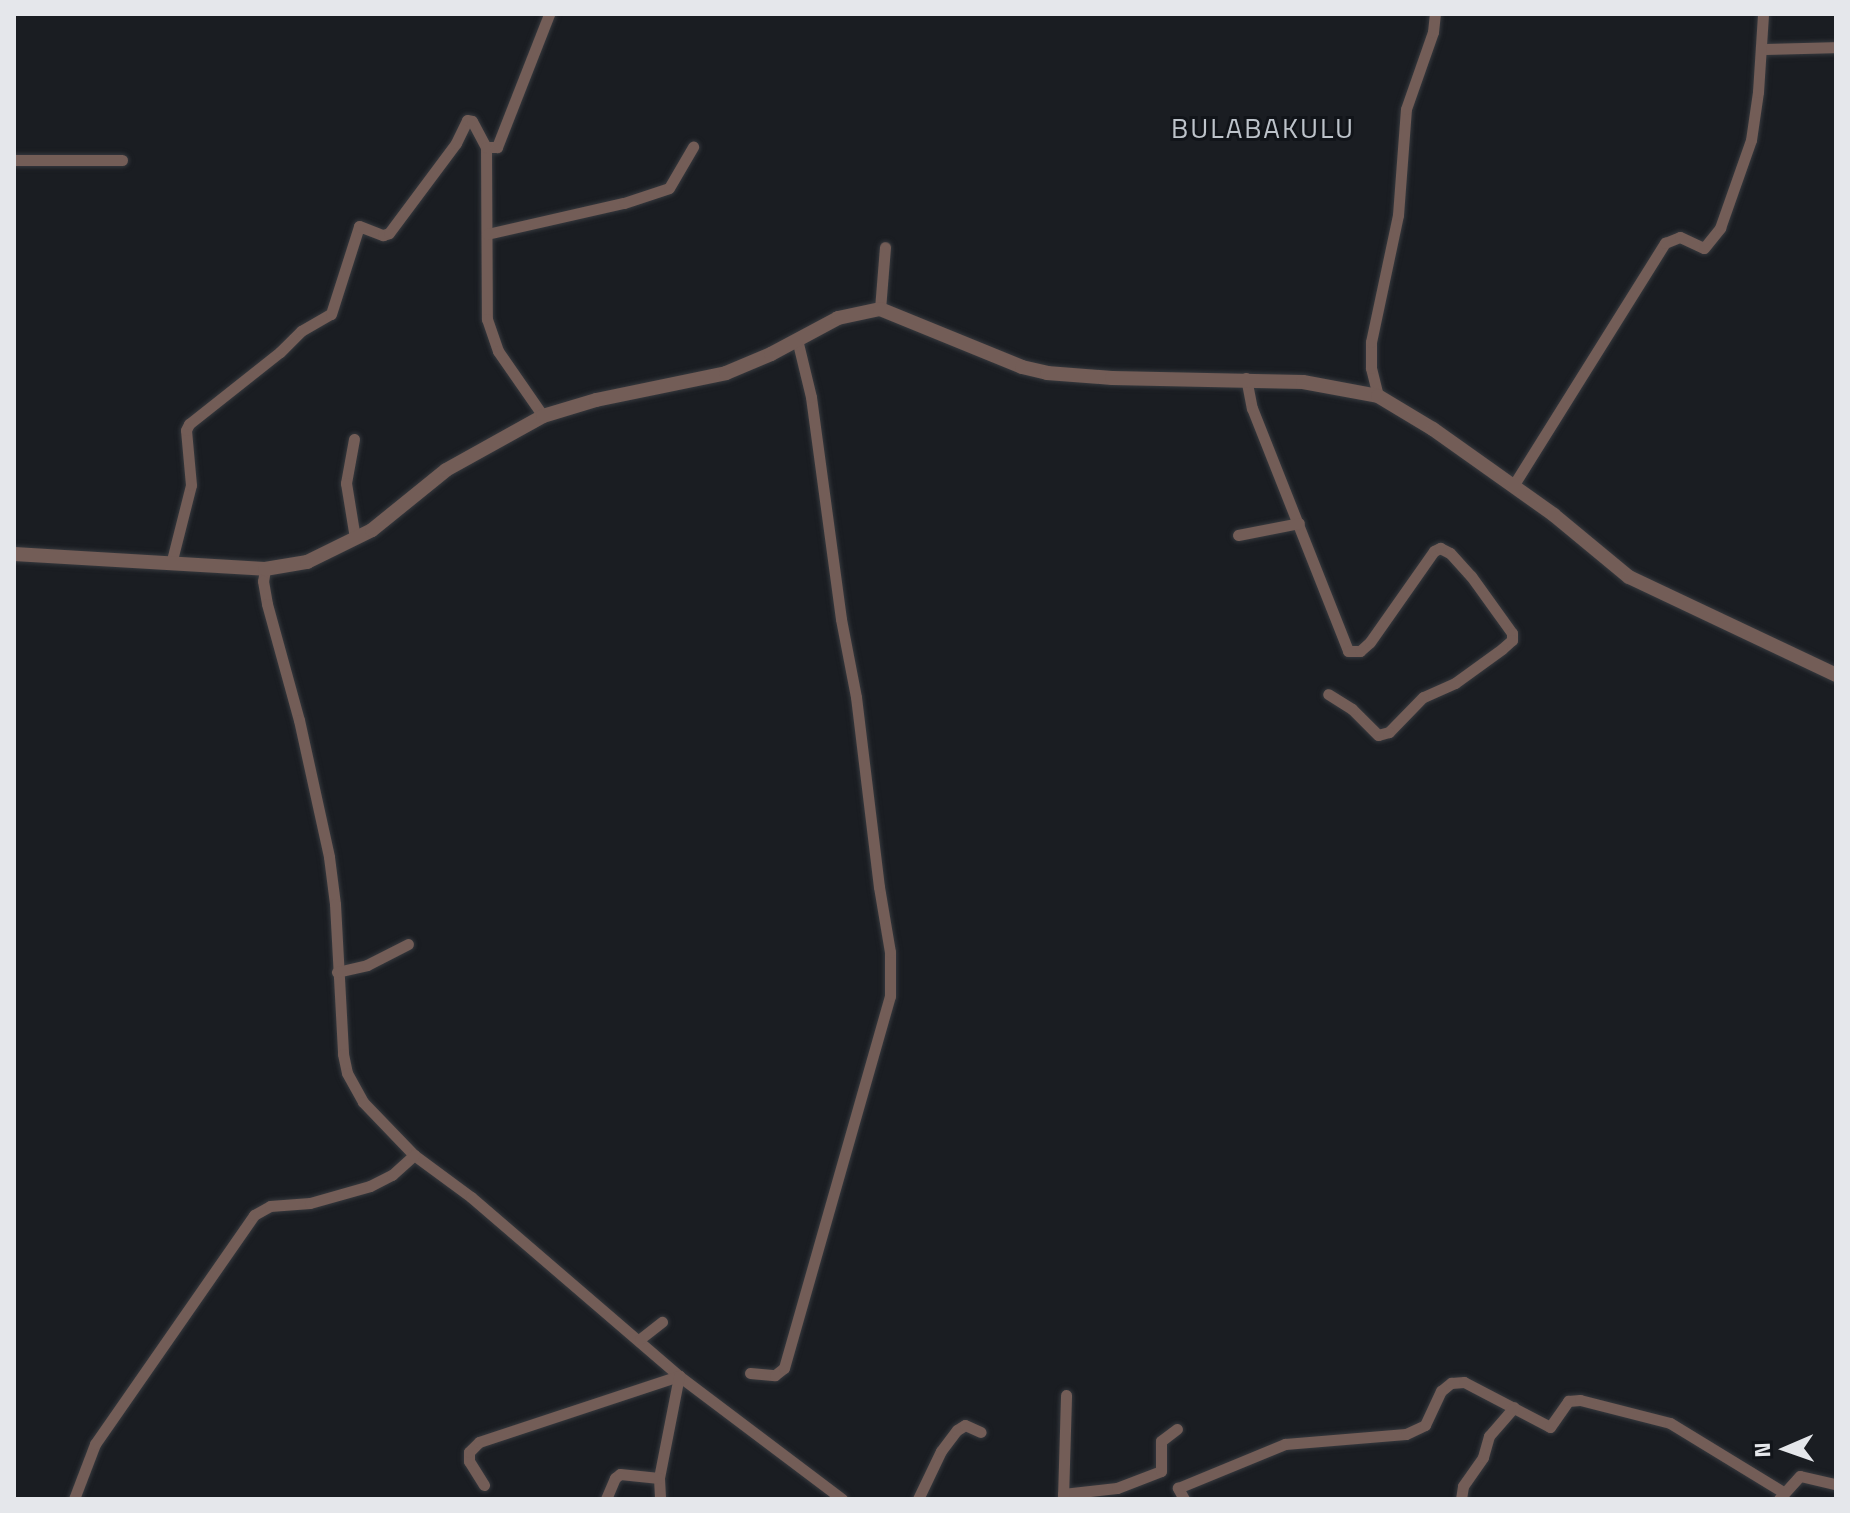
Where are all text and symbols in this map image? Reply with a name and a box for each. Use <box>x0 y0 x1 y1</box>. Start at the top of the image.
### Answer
district label: BULABAKULU <box>1171 111 1355 145</box>
north arrow <box>1746 1409 1826 1489</box>
text: N <box>1745 1442 1779 1458</box>

